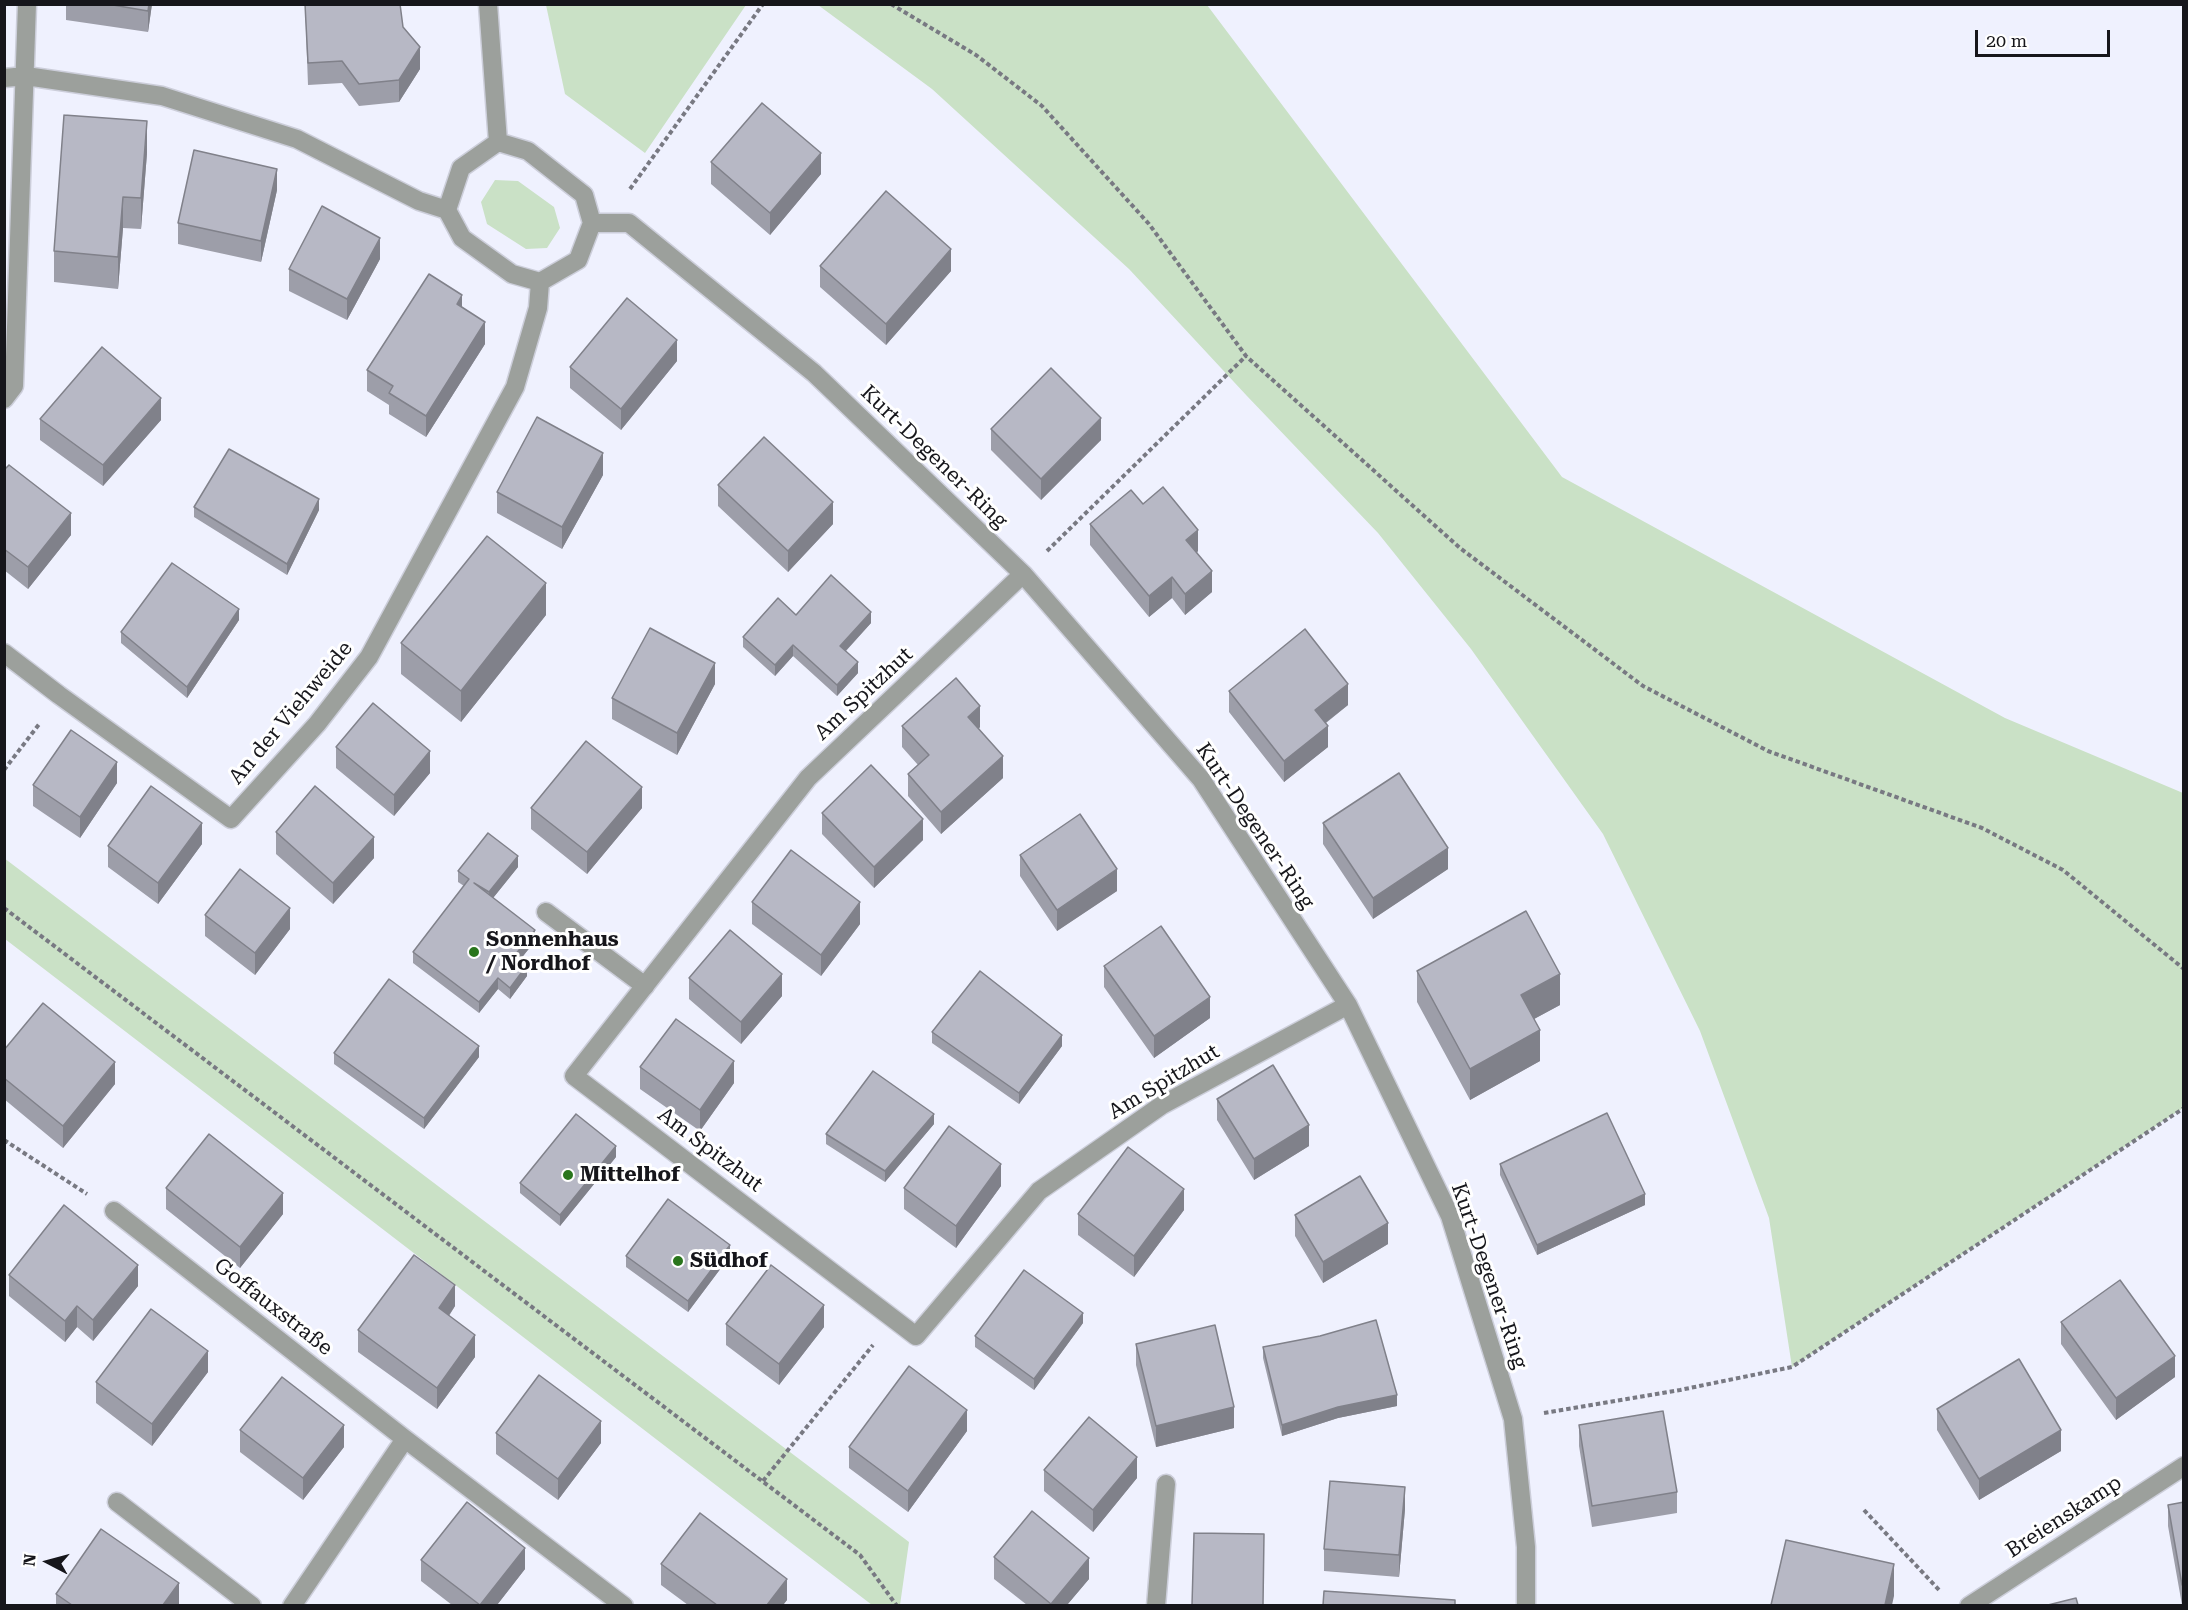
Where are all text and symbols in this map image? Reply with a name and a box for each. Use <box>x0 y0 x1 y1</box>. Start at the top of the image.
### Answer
scale bar <box>1978 18 2113 56</box>
text: 20 m <box>1986 30 2027 51</box>
street label: Kurt-Degener-Ring <box>855 380 1013 534</box>
street label: An der Viehweide <box>224 636 358 790</box>
street label: Am Spitzhut <box>810 642 918 746</box>
street label: Kurt-Degener-Ring <box>1190 738 1320 914</box>
place label: Sonnenhaus / Nordhof <box>486 927 619 977</box>
marker: Sonnenhaus / Nordhof <box>467 945 481 959</box>
street label: Am Spitzhut <box>1104 1039 1224 1125</box>
street label: Am Spitzhut <box>653 1102 767 1198</box>
place label: Mittelhof <box>580 1162 680 1188</box>
marker: Mittelhof <box>561 1168 575 1182</box>
street label: Kurt-Degener-Ring <box>1445 1180 1533 1372</box>
place label: Südhof <box>690 1248 768 1274</box>
street label: Goffauxstraße <box>209 1253 337 1361</box>
marker: Südhof <box>671 1254 685 1268</box>
street label: Breienskamp <box>2002 1470 2126 1564</box>
north arrow <box>18 1532 78 1592</box>
text: N <box>20 1553 40 1567</box>

